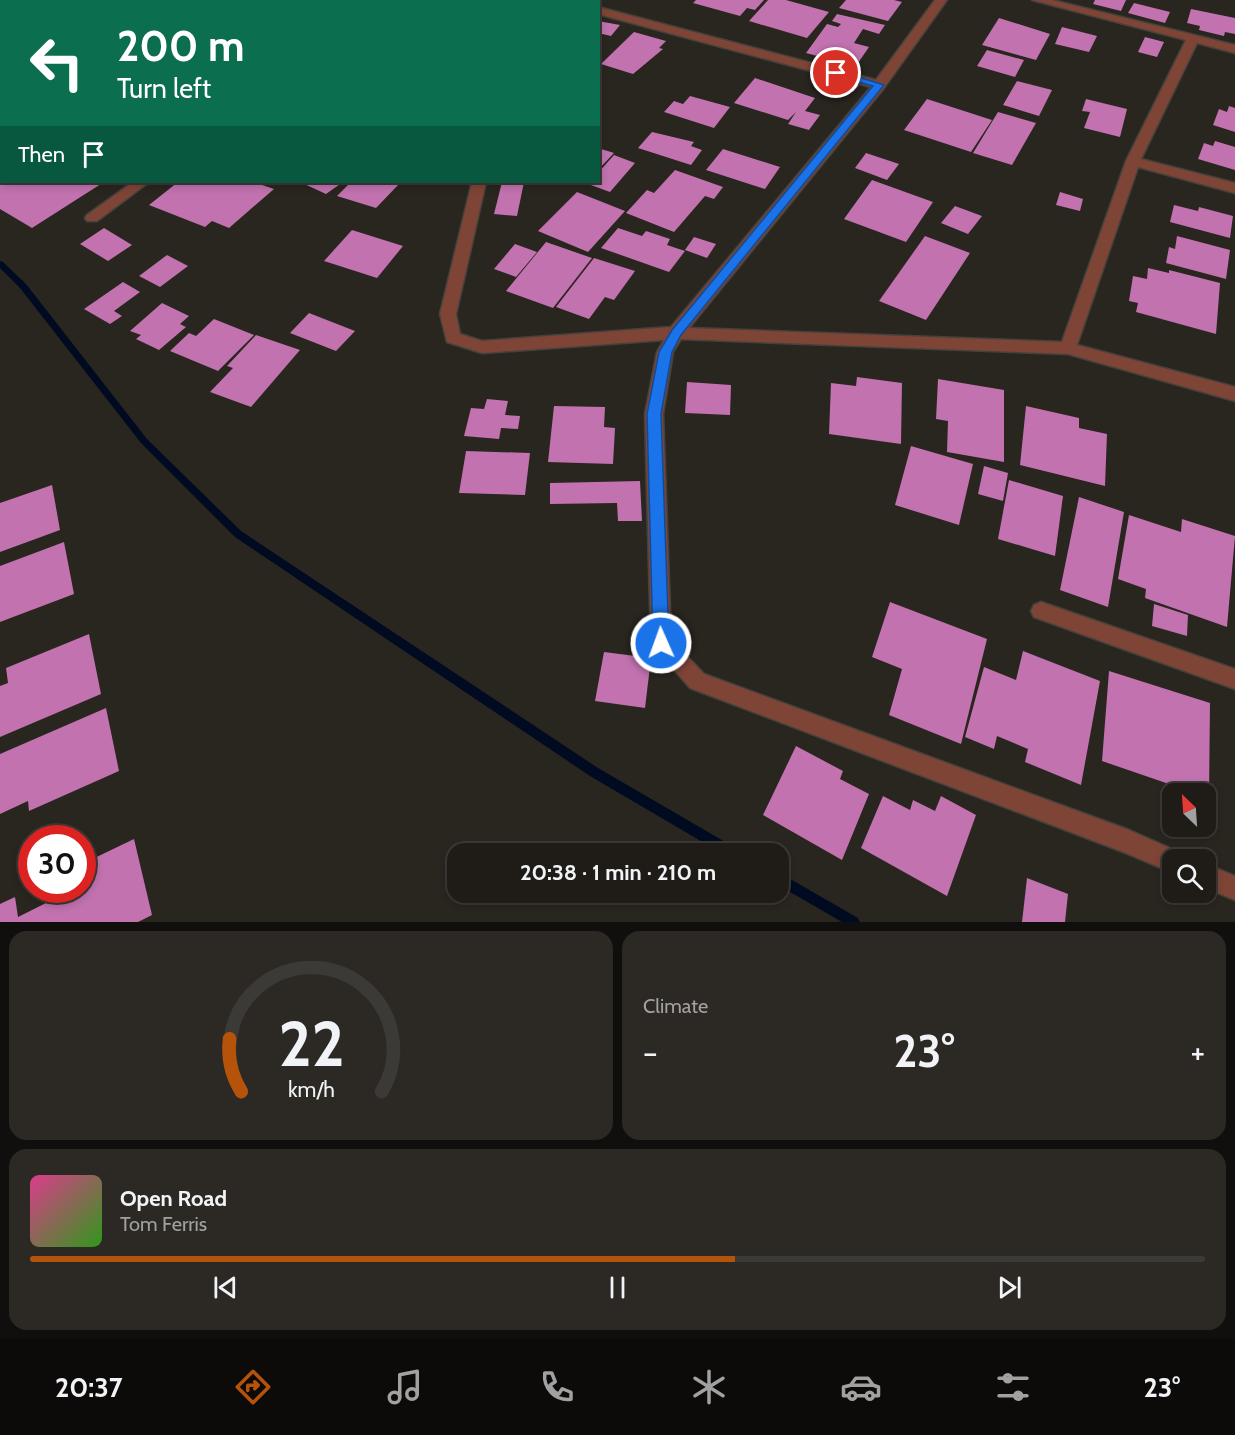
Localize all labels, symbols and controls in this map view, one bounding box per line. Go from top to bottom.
text: 200 m [117,20,244,72]
icon: left [18,24,96,102]
pin [810,47,861,98]
icon: arrive [819,56,852,89]
text: Turn left [117,72,211,105]
icon: arrive [77,138,110,171]
text: Then [18,141,65,168]
position arrow [629,611,693,675]
north arrow [1162,783,1216,837]
map controls [1162,783,1216,903]
speed limit sign: 30 [18,825,96,903]
button: search [1162,849,1216,903]
text: 20:38 · 1 min · 210 m [520,859,716,886]
text: Climate [643,994,708,1018]
text: 22 [278,1006,344,1082]
text: 23° [893,1024,955,1078]
text: − [643,1032,658,1072]
text: + [1190,1032,1205,1072]
text: km/h [288,1077,334,1103]
text: Open Road [120,1185,227,1212]
text: Tom Ferris [120,1212,207,1236]
icon: previous [209,1271,242,1304]
icon: pause [601,1271,634,1304]
icon: next [993,1271,1026,1304]
icon: directions [232,1366,274,1408]
icon: music [384,1366,426,1408]
icon: phone [536,1366,578,1408]
icon: climate [688,1366,730,1408]
icon: car [840,1366,882,1408]
icon: filters [992,1366,1034,1408]
text: 20:37 [55,1371,123,1404]
text: 23° [1143,1371,1180,1404]

